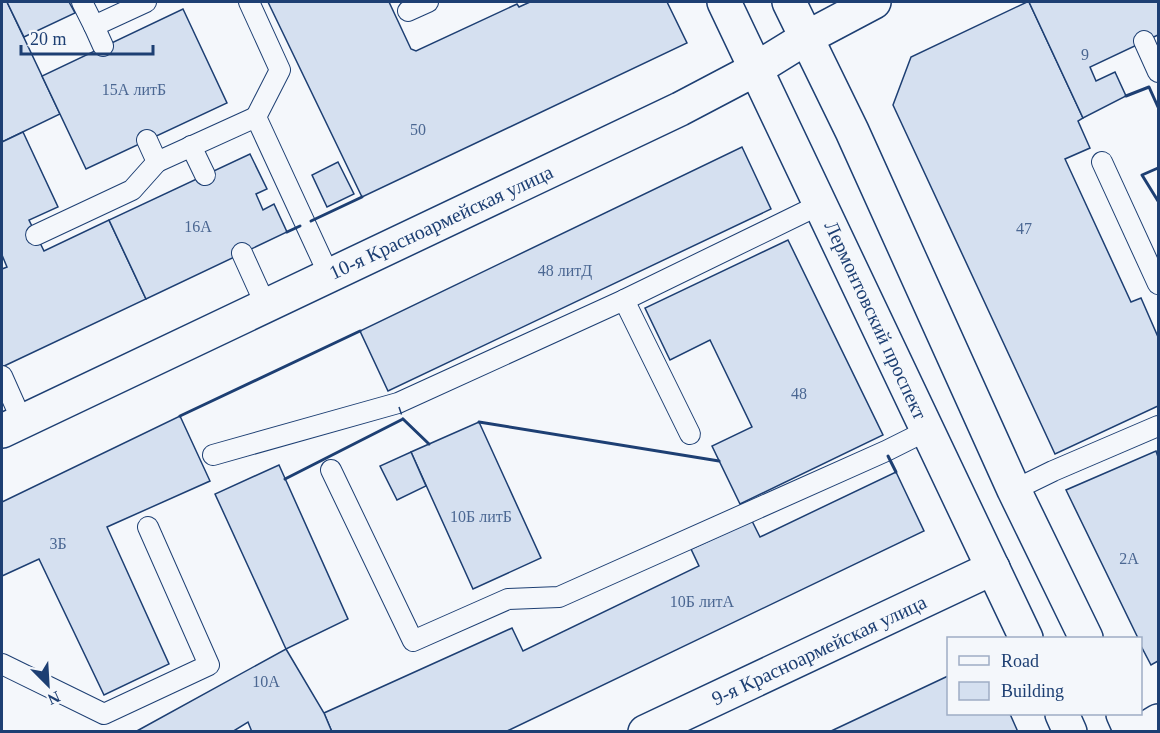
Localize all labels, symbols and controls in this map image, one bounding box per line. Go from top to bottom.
scale bar [21,18,153,56]
text: 20 m [30,29,67,49]
house number: 9 [1081,46,1089,63]
house number: 15А литБ [102,81,166,98]
house number: 50 [410,121,426,138]
street label: 10-я Красноармейская улица [326,160,557,284]
street label: Лермонтовский проспект [819,217,932,423]
house number: 16А [184,218,212,235]
house number: 47 [1016,220,1032,237]
house number: 48 литД [538,262,592,280]
house number: 48 [791,385,807,402]
house number: 10Б литБ [450,508,512,525]
house number: 3Б [49,535,67,552]
house number: 2А [1119,550,1139,567]
street label: 9-я Красноармейская улица [708,590,930,710]
house number: 10Б литА [670,593,735,610]
legend [947,637,1142,715]
text: Road [1001,651,1039,671]
north arrow [18,655,78,715]
house number: 10А [252,673,280,690]
text: Building [1001,681,1064,701]
text: N [45,688,63,709]

